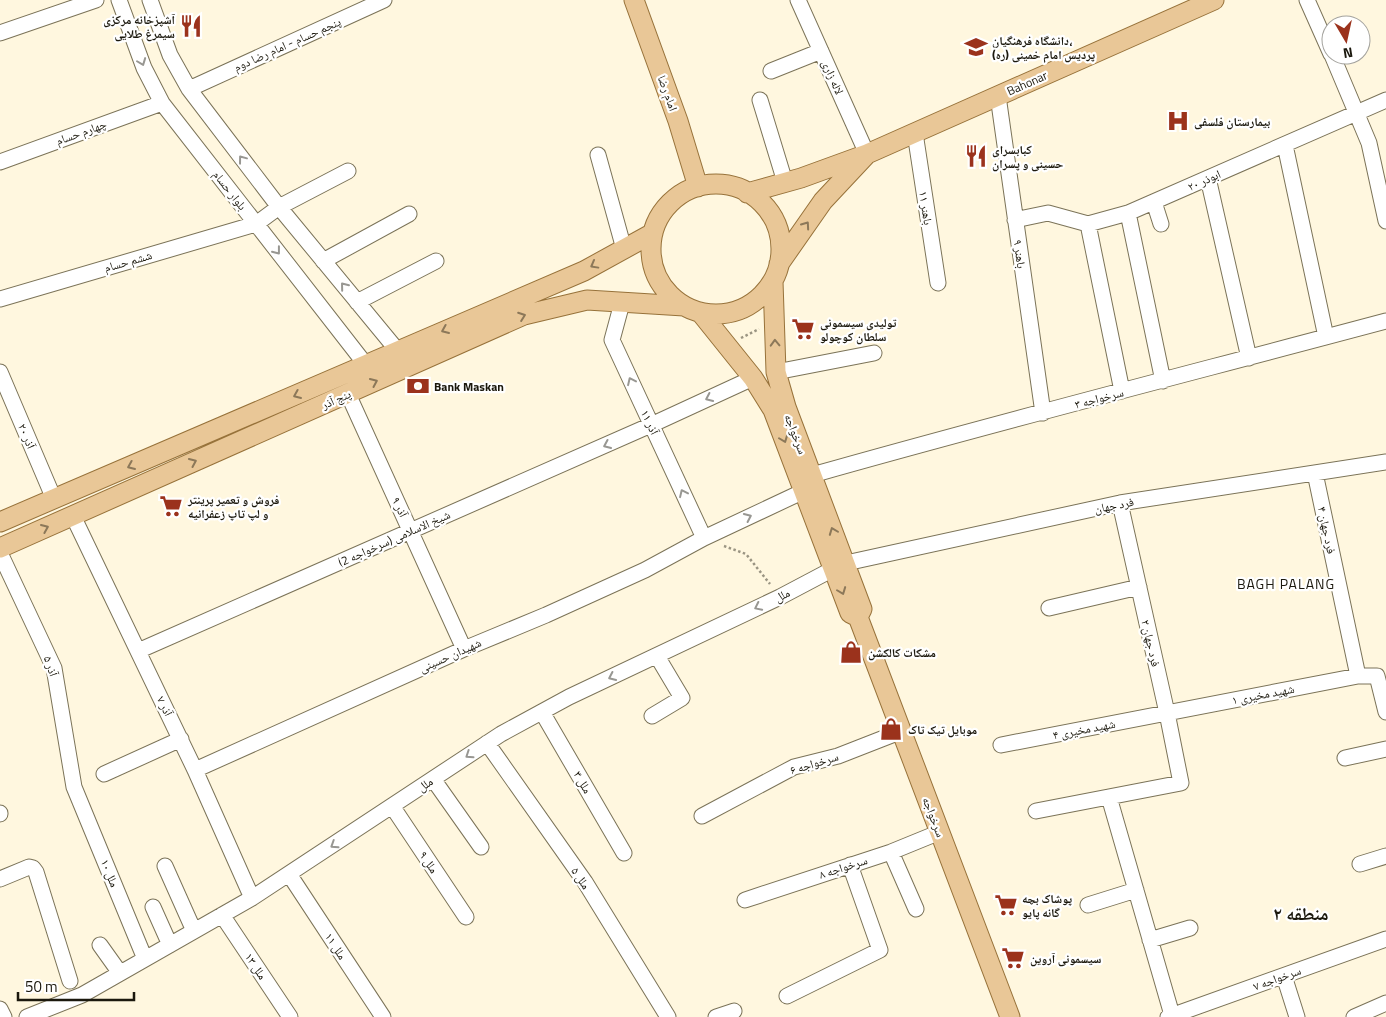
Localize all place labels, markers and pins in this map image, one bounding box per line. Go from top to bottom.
place label: آشپزخانه مرکزی سیمرغ طلایی [103,10,176,43]
restaurant icon: آشپزخانه مرکزی سیمرغ طلایی [178,13,204,39]
place label: دانشگاه فرهنگیان، پردیس امام خمینی (ره) [992,31,1095,64]
school or university icon: دانشگاه فرهنگیان، پردیس امام خمینی (ره) [963,34,989,60]
hospital icon: بیمارستان فلسفی [1165,108,1191,134]
place label: بیمارستان فلسفی [1194,112,1270,131]
place label: کبابسرای حسینی و پسران [992,140,1064,173]
restaurant icon: کبابسرای حسینی و پسران [963,143,989,169]
place label: تولیدی سیسمونی سلطان کوچولو [820,313,897,346]
supermarket icon: تولیدی سیسمونی سلطان کوچولو [790,316,816,342]
bank icon: Bank Maskan [405,373,431,399]
place label: Bank Maskan [434,377,504,396]
place label: فروش و تعمیر پرینتر و لپ تاپ زعفرانیه [187,490,280,523]
supermarket icon: فروش و تعمیر پرینتر و لپ تاپ زعفرانیه [158,493,184,519]
shop icon: مشکات کالکشن [838,639,864,665]
place label: مشکات کالکشن [868,643,936,662]
shop icon: موبایل تیک تاک [878,716,904,742]
place label: موبایل تیک تاک [908,720,978,739]
place label: پوشاک بچه گانه پایو [1022,889,1072,922]
supermarket icon: پوشاک بچه گانه پایو [993,892,1019,918]
supermarket icon: سیسمونی آروین [1000,945,1026,971]
place label: سیسمونی آروین [1030,949,1101,968]

